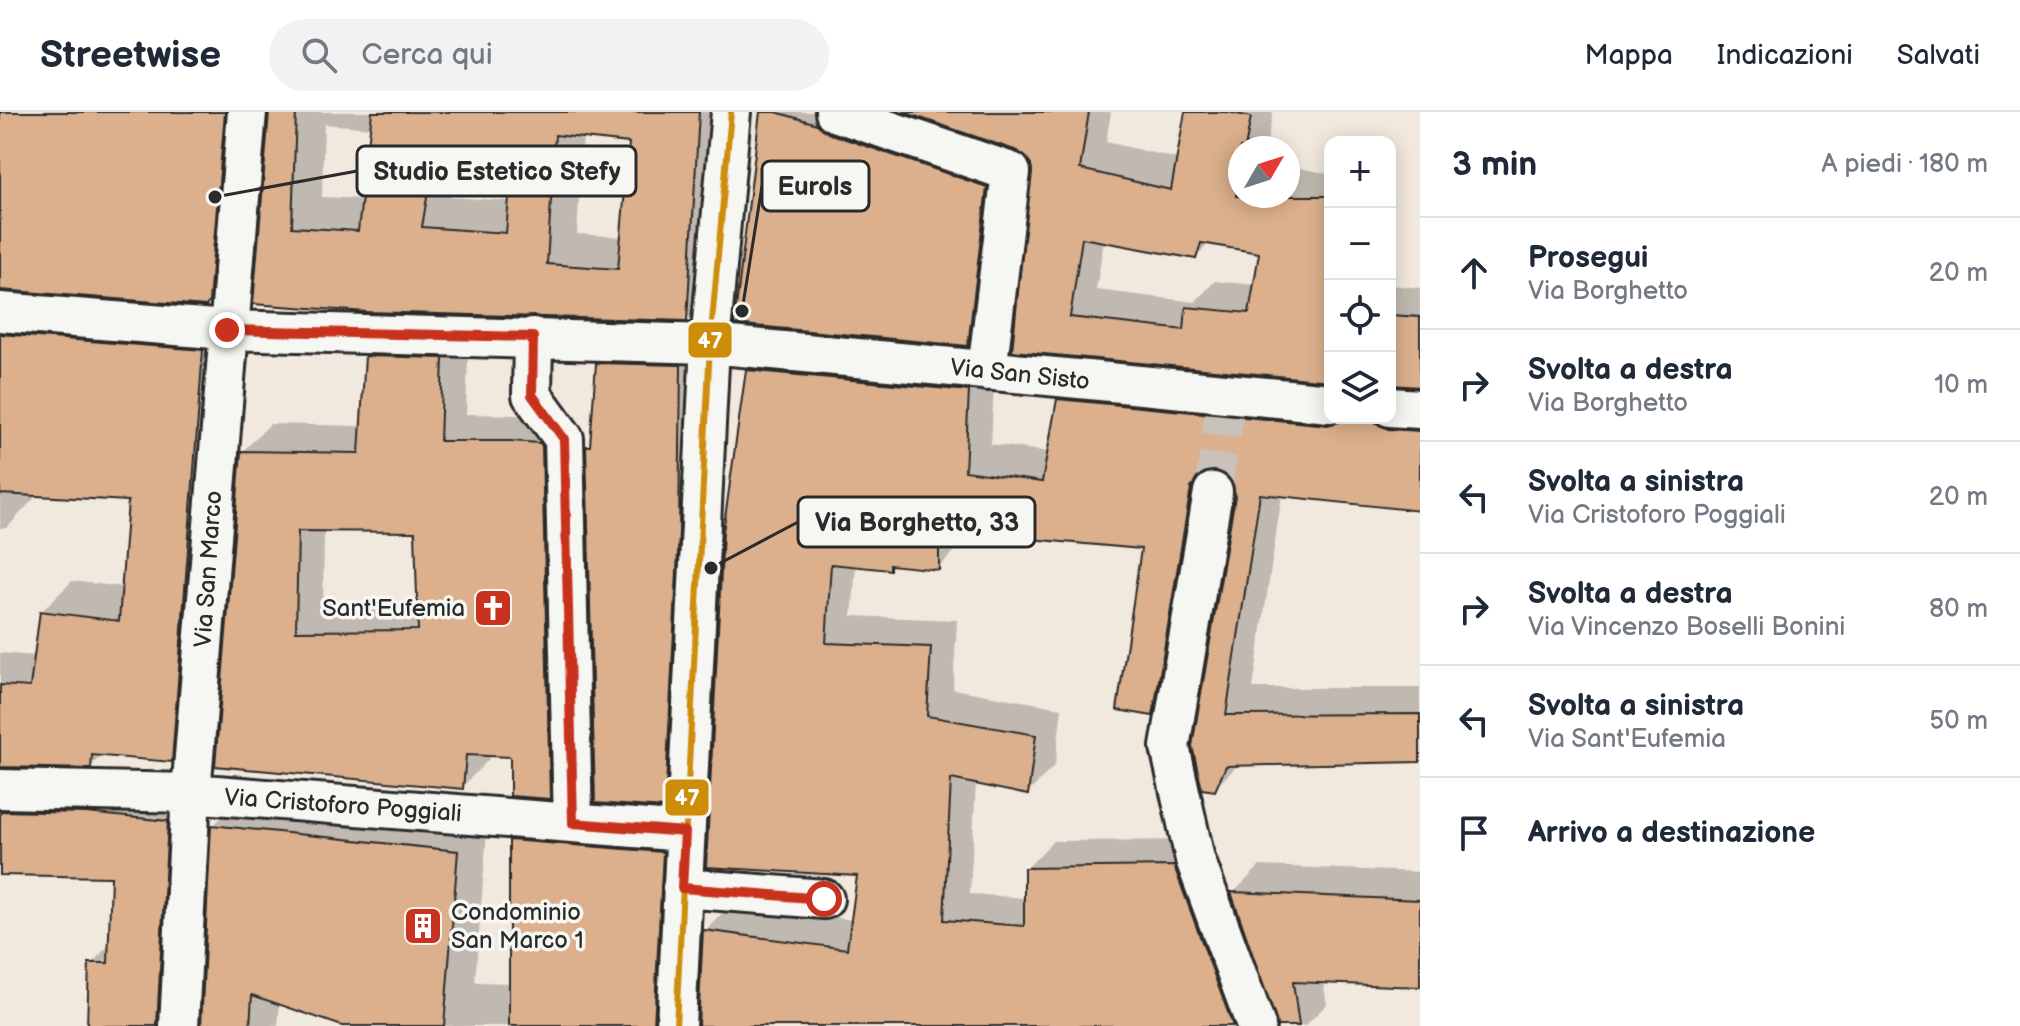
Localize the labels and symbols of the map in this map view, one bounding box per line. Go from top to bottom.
north arrow [1228,136,1300,208]
callout: Studio Estetico Stefy [357,146,636,196]
text: Studio Estetico Stefy [373,157,621,188]
callout: Eurols [762,161,869,211]
text: Eurols [778,172,853,203]
route end [209,312,245,348]
line badge: 47 [687,321,733,359]
text: 47 [697,328,723,355]
street label: Via San Sisto [949,353,1091,396]
street label: Via San Marco [189,490,228,648]
callout: Via Borghetto, 33 [798,497,1035,547]
text: Via Borghetto, 33 [815,508,1019,539]
church icon: Sant'Eufemia [472,587,514,629]
place label: Sant'Eufemia [322,594,465,623]
line badge: 47 [664,778,710,817]
street label: Via Cristoforo Poggiali [223,783,463,828]
text: 47 [674,785,700,812]
route start [806,881,842,917]
place label: Condominio San Marco 1 [451,898,584,955]
building icon: Condominio San Marco 1 [402,905,444,947]

